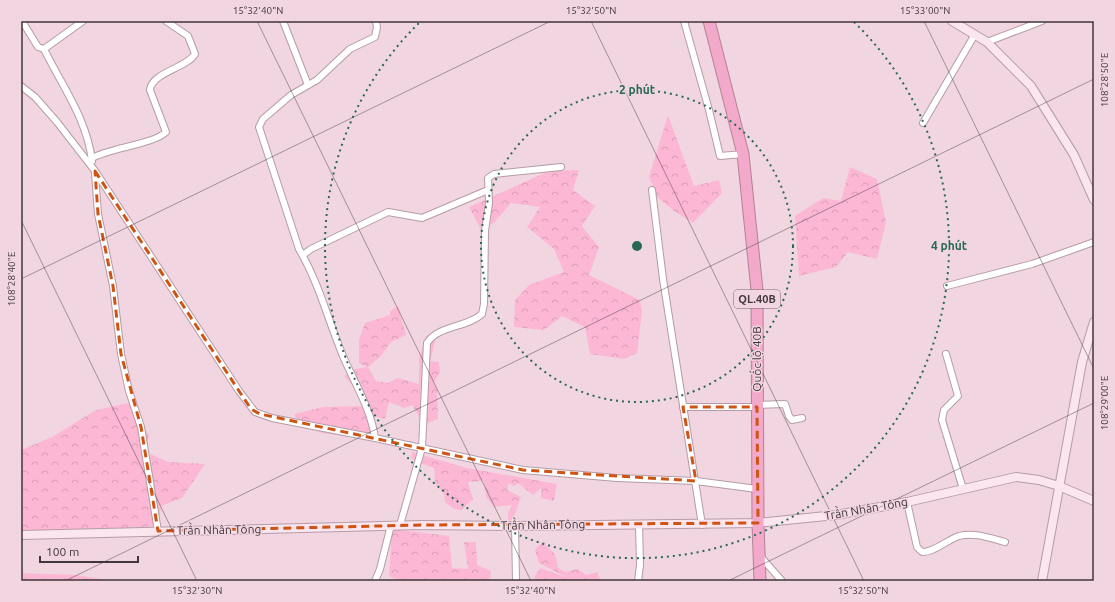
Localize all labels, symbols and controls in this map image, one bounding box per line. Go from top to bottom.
text: 15°32'40"N [233,5,283,16]
text: 15°32'50"N [566,5,616,16]
text: 15°33'00"N [900,5,950,16]
text: 108°28'50"E [1099,52,1110,107]
text: 2 phút [619,83,655,96]
centre of rings [630,239,644,253]
text: 4 phút [931,239,967,252]
text: 108°28'40"E [6,251,17,306]
road number: QL.40B [734,290,780,308]
street label: Quốc lộ 40B [749,326,764,392]
text: 108°29'00"E [1099,375,1110,430]
street label: Trần Nhân Tông [823,494,909,522]
street label: Trần Nhân Tông [501,516,585,532]
street label: Trần Nhân Tông [177,521,261,537]
scale bar [40,538,138,564]
text: 100 m [46,545,79,558]
text: 15°32'30"N [172,585,222,596]
text: 15°32'40"N [505,585,555,596]
text: 15°32'50"N [838,585,888,596]

